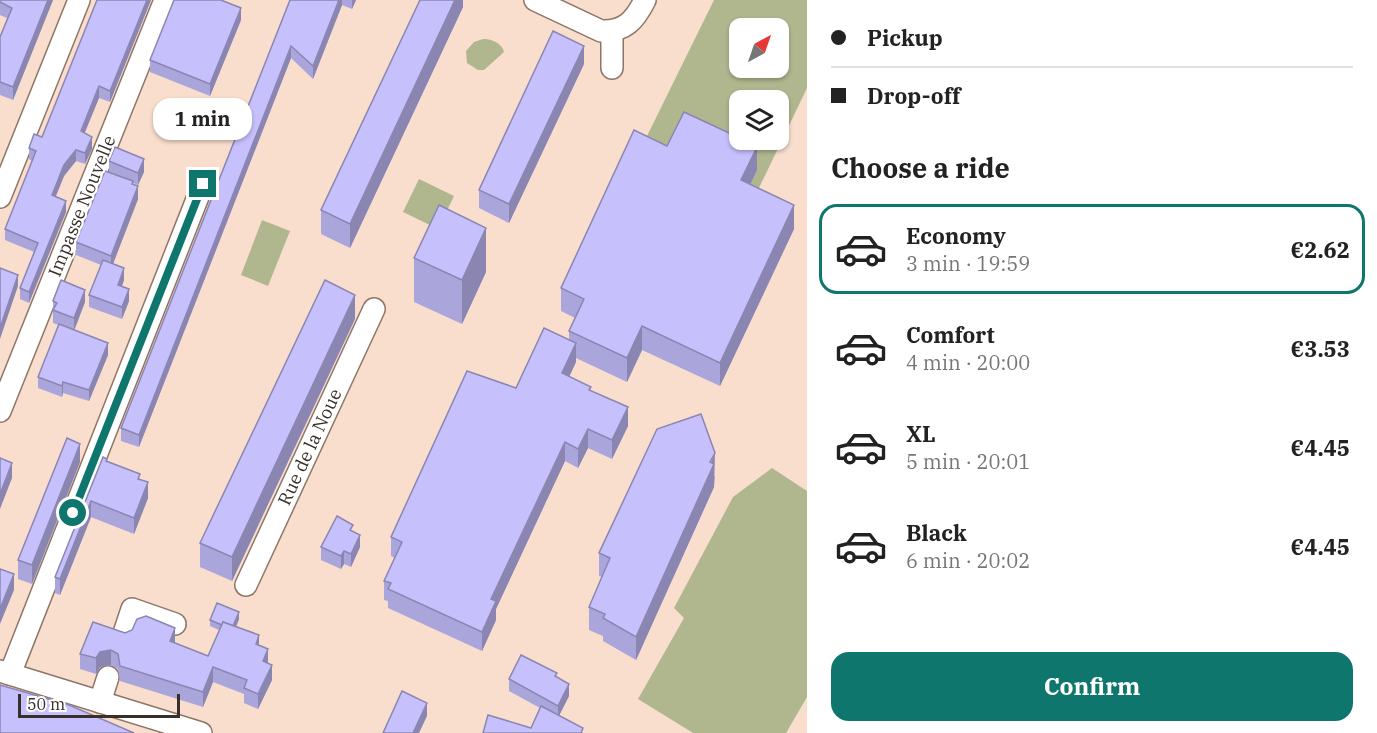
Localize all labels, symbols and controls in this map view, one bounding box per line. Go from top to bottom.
north arrow [729,18,789,78]
map controls [729,18,789,150]
text: Pickup [867,23,943,52]
text: Drop-off [867,81,961,110]
button: layers [729,90,789,150]
callout: 1 min [154,97,252,139]
text: 1 min [175,105,231,132]
street label: Impasse Nouvelle [43,132,120,280]
text: Choose a ride [831,150,1010,185]
route end [189,170,216,197]
text: Economy [906,221,1006,250]
icon: car [834,222,888,276]
text: €2.62 [1291,235,1350,264]
text: 3 min · 19:59 [906,250,1030,277]
text: Comfort [906,320,995,349]
icon: car [834,321,888,375]
text: €3.53 [1291,334,1350,363]
text: 4 min · 20:00 [906,349,1030,376]
street label: Rue de la Noue [272,385,347,509]
text: XL [906,419,936,448]
icon: car [834,420,888,474]
text: €4.45 [1291,433,1350,462]
text: 5 min · 20:01 [906,448,1030,475]
route start [59,499,86,526]
text: Black [906,518,967,547]
icon: car [834,519,888,573]
text: €4.45 [1291,532,1350,561]
text: 6 min · 20:02 [906,547,1030,574]
button: Confirm [831,652,1353,721]
scale bar [18,691,180,718]
text: 50 m [27,694,65,714]

